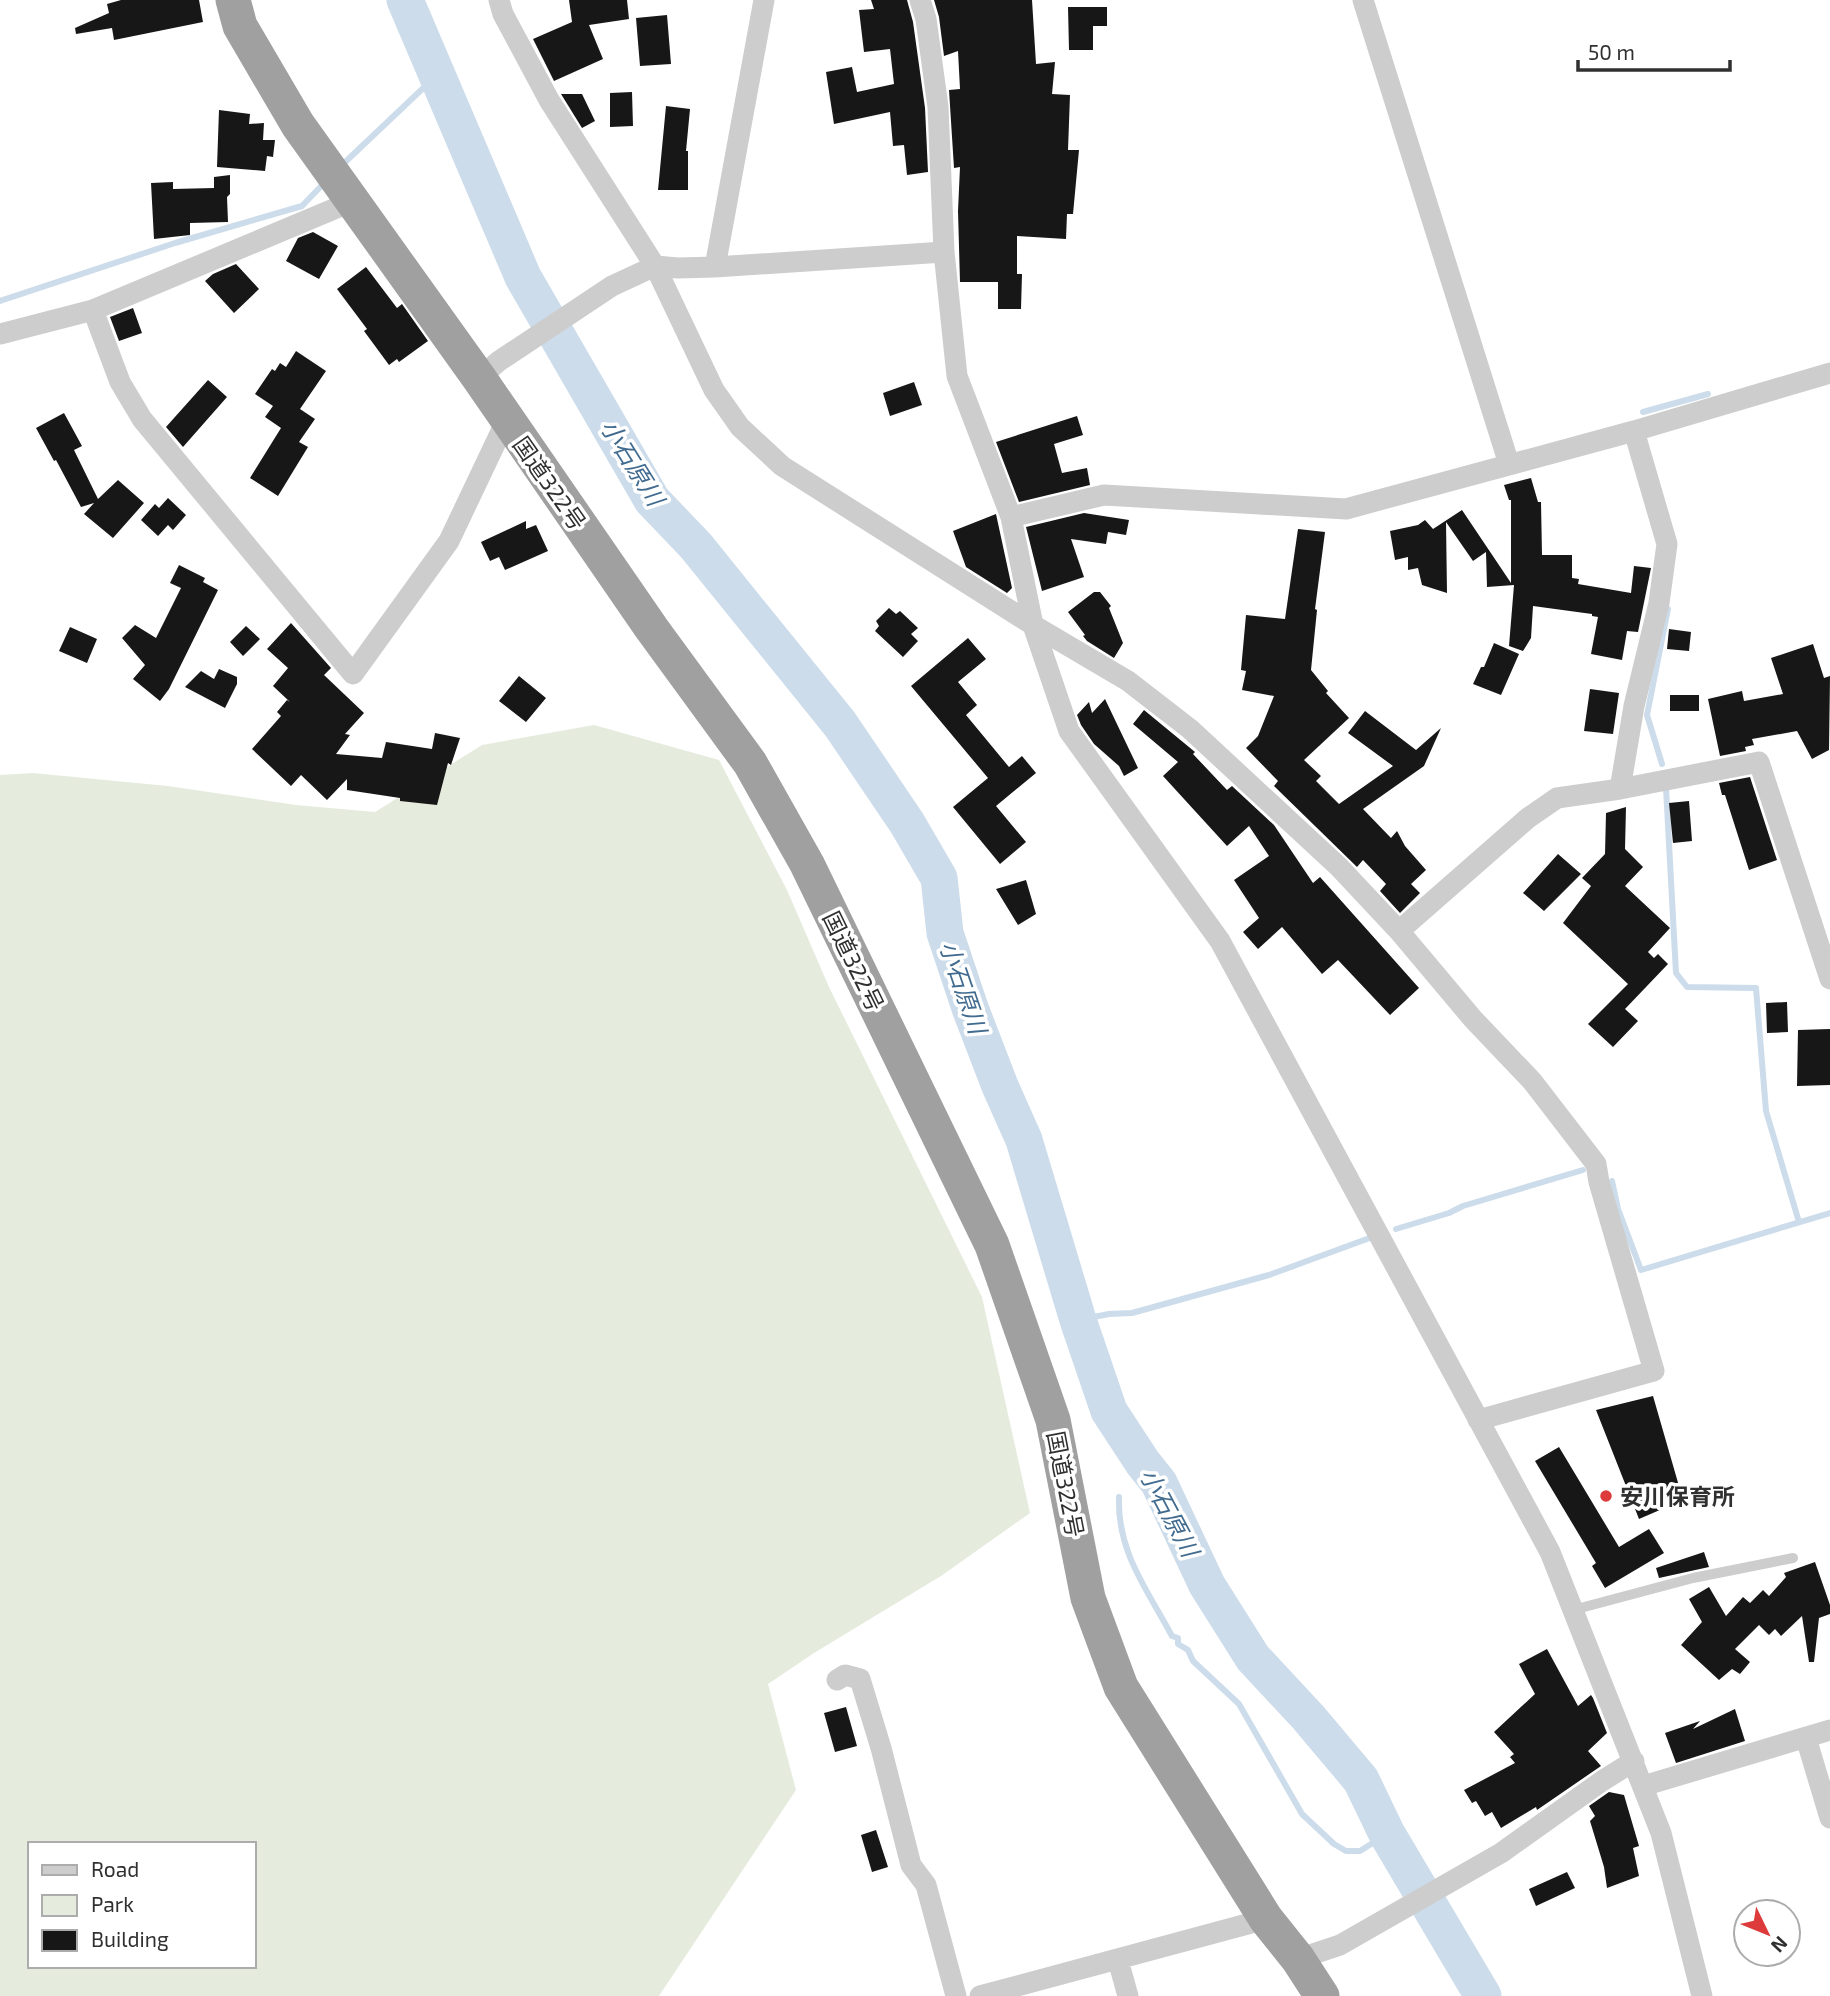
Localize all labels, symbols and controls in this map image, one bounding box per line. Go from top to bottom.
scale bar [1578,28,1730,72]
text: 50 m [1588,39,1635,64]
water label: 小石原川 [595,414,672,513]
street label: 国道322号 [508,431,592,535]
street label: 国道322号 [818,906,890,1016]
water label: 小石原川 [935,937,994,1040]
street label: 国道322号 [1042,1428,1090,1540]
water label: 小石原川 [1135,1463,1207,1564]
place label: 安川保育所 [1620,1482,1735,1510]
marker: 安川保育所 [1598,1488,1614,1504]
legend [28,1842,256,1968]
text: Road [91,1856,139,1881]
text: Park [91,1891,134,1916]
north arrow [1732,1898,1802,1968]
text: Building [91,1926,169,1951]
text: N [1767,1932,1793,1958]

